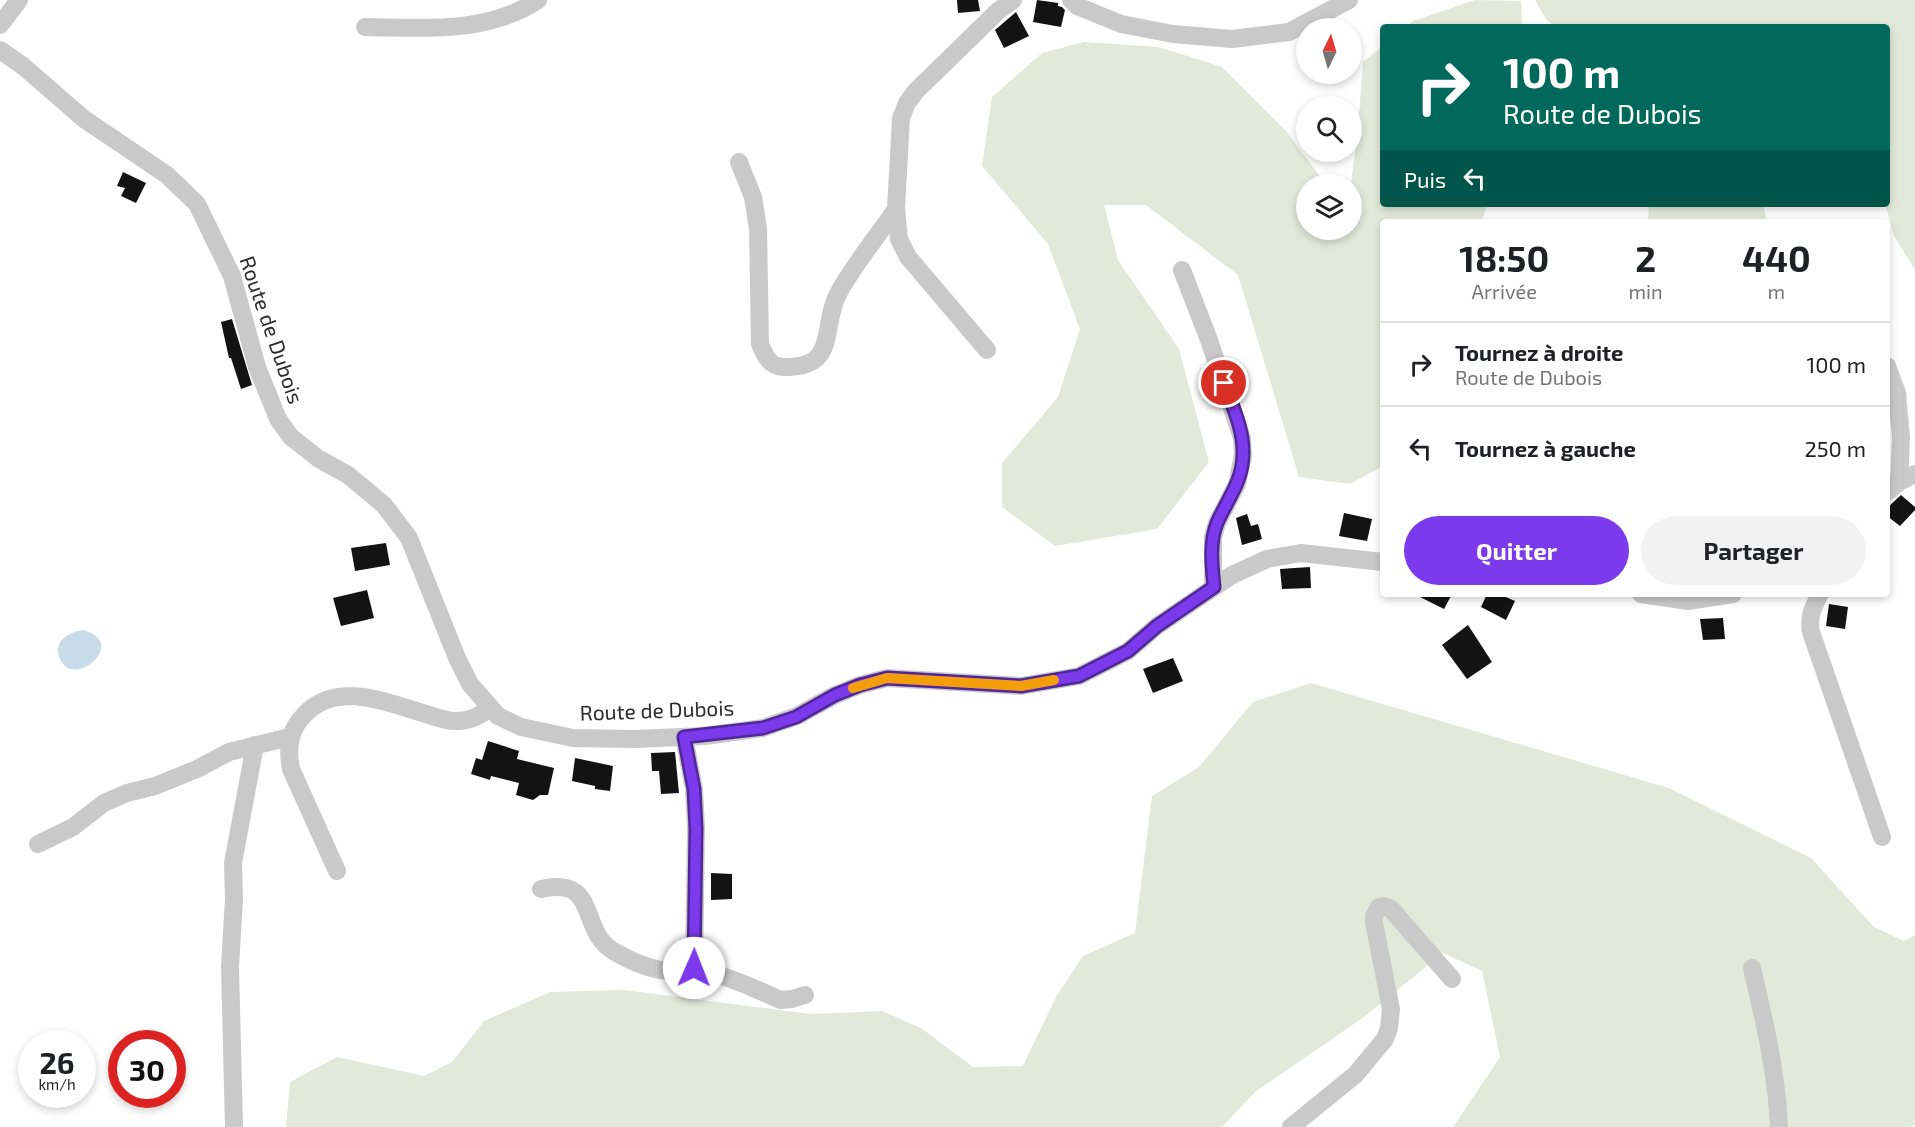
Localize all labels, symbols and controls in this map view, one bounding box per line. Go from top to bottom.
north arrow [1296,18,1362,84]
map controls [1296,18,1362,240]
text: 100 m [1503,46,1620,96]
icon: right [1404,48,1482,126]
button: search [1296,96,1362,162]
text: Route de Dubois [1503,97,1702,129]
icon: left [1458,162,1491,195]
text: Puis [1404,166,1446,192]
button: layers [1296,174,1362,240]
text: 18:50 [1459,236,1549,279]
text: 2 [1635,236,1656,279]
text: 440 [1742,236,1811,279]
street label: Route de Dubois [235,252,309,407]
text: Arrivée [1472,279,1537,303]
text: min [1629,279,1663,303]
text: m [1768,279,1785,303]
text: Tournez à droite [1455,339,1624,365]
icon: right [1404,348,1437,381]
text: 100 m [1807,351,1866,377]
pin [1198,357,1249,408]
text: Route de Dubois [1455,365,1602,389]
icon: arrive [1207,366,1240,399]
icon: left [1404,432,1437,465]
text: Tournez à gauche [1455,435,1636,461]
text: 250 m [1804,435,1866,461]
button: Quitter [1404,516,1629,585]
button: Partager [1641,516,1866,585]
street label: Route de Dubois [579,694,735,725]
position arrow [662,936,726,1000]
speed limit sign: 30 [108,1030,186,1108]
text: 26 [39,1044,75,1080]
text: km/h [38,1075,76,1093]

